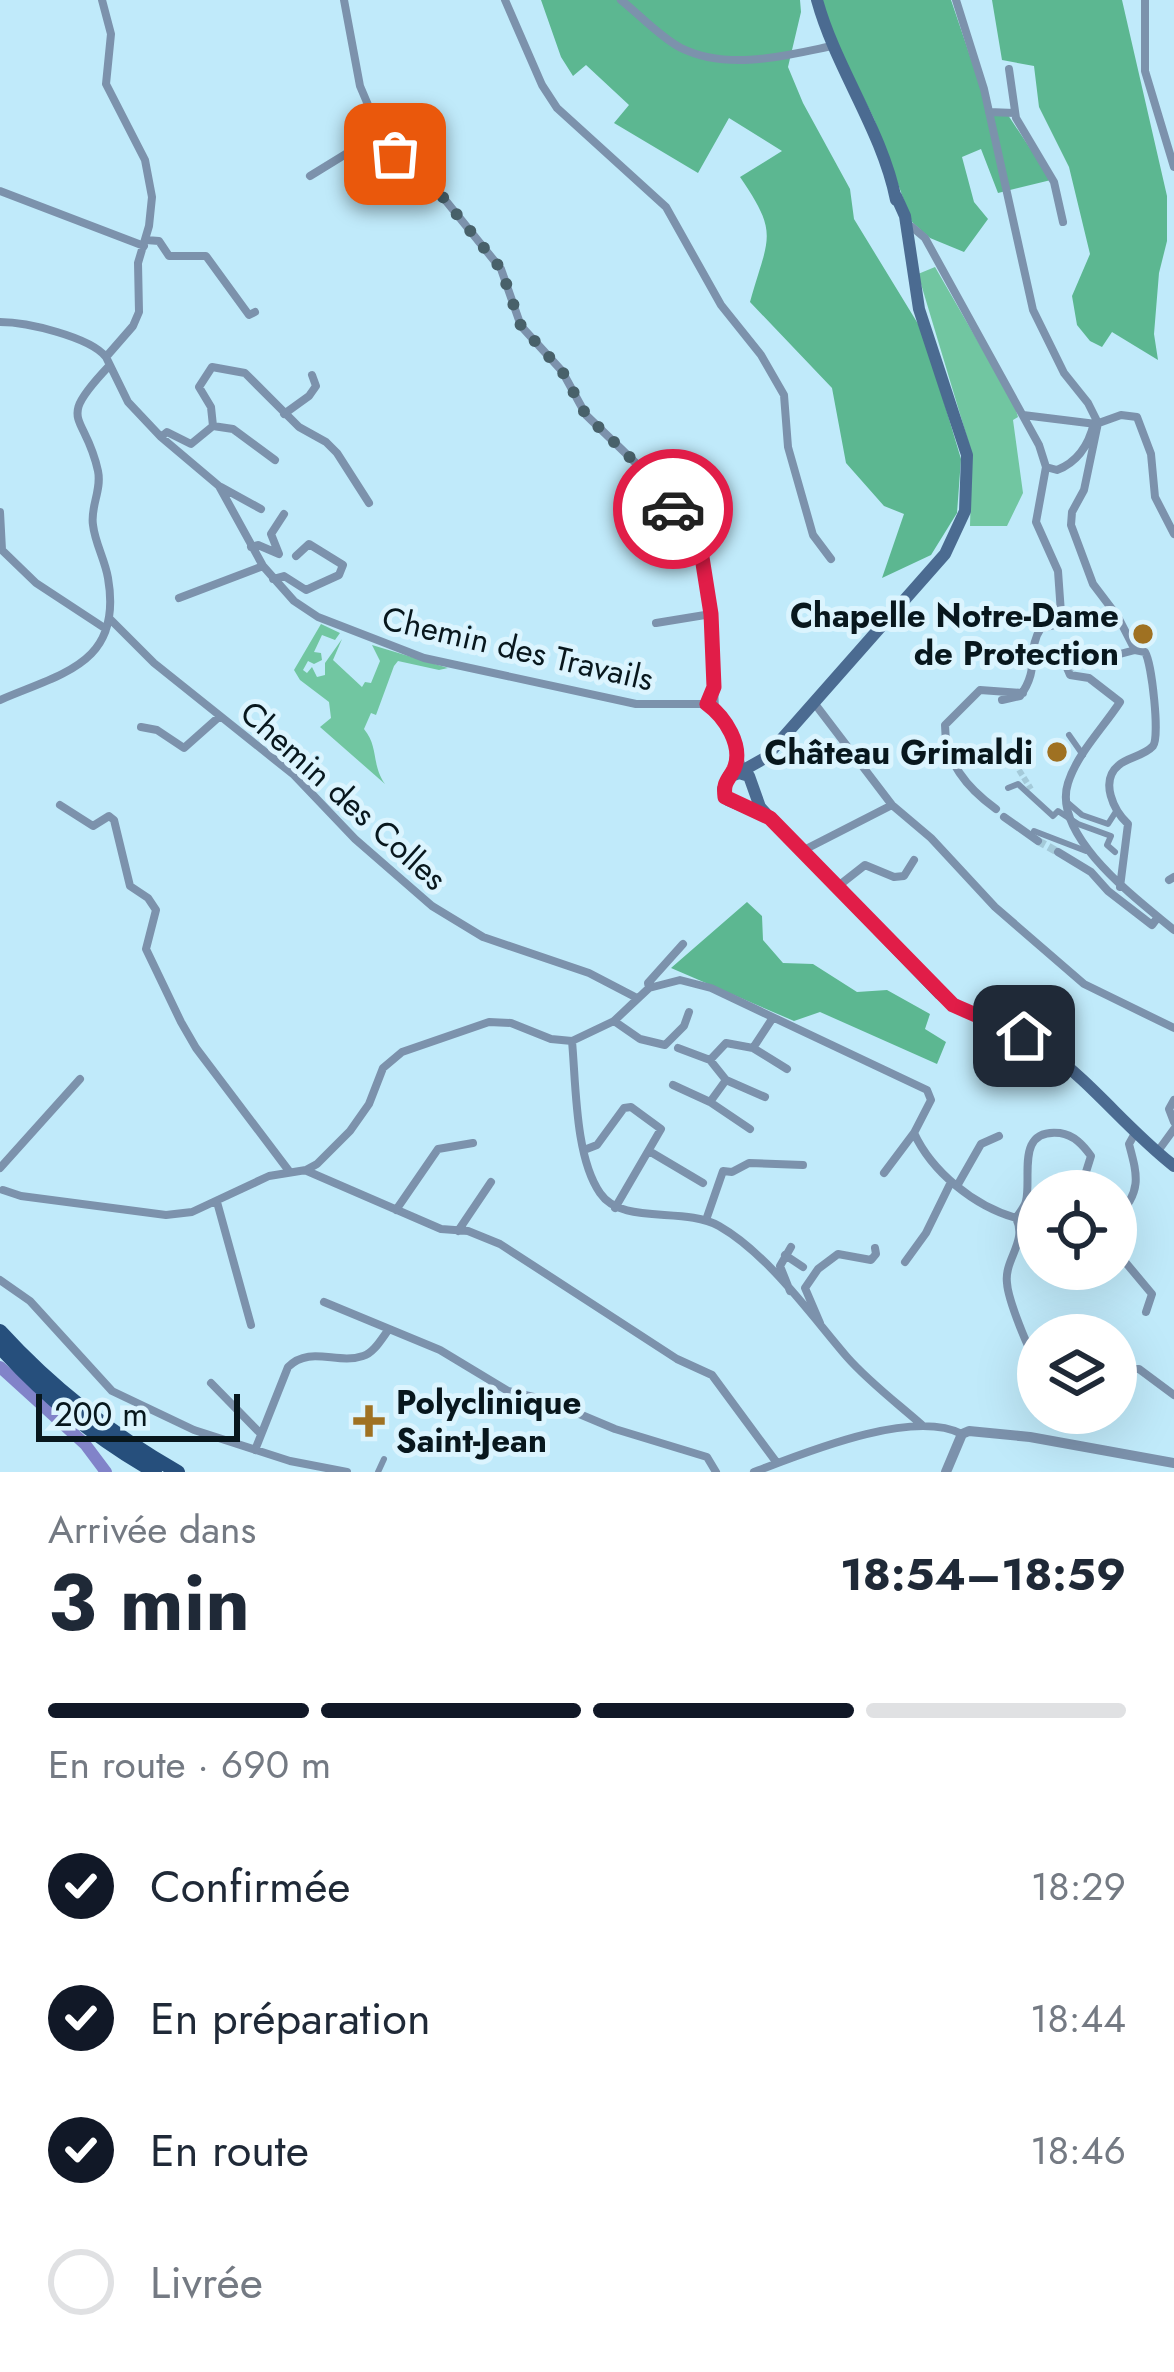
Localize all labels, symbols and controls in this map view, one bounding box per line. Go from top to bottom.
pin [344,103,446,205]
icon: bag [362,121,428,187]
courier [613,449,733,569]
icon: car [640,476,706,542]
place label: Chapelle Notre-Dame de Protection [790,592,1119,677]
street label: Chemin des Travails [378,594,658,703]
marker: Chapelle Notre-Dame de Protection [1130,621,1156,647]
street label: Chemin des Colles [230,690,457,901]
place label: Château Grimaldi [764,729,1033,776]
marker: Château Grimaldi [1044,739,1070,765]
pin [973,985,1075,1087]
icon: home [991,1003,1057,1069]
map controls [1017,1170,1137,1434]
button: locate [1017,1170,1137,1290]
button: layers [1017,1314,1137,1434]
place label: Polyclinique Saint-Jean [396,1379,581,1464]
scale bar [36,1388,240,1441]
text: 200 m [54,1391,148,1438]
marker: Polyclinique Saint-Jean [353,1405,385,1437]
text: Arrivée dans [48,1501,256,1558]
text: 18:54–18:59 [840,1542,1126,1607]
text: 3 min [48,1547,250,1659]
text: En route · 690 m [48,1736,331,1793]
icon: check [48,1853,114,1919]
text: Confirmée [150,1854,350,1919]
text: 18:29 [1031,1858,1126,1915]
icon: check [48,1985,114,2051]
text: En préparation [150,1986,431,2051]
text: 18:44 [1030,1990,1126,2047]
icon: check [48,2117,114,2183]
text: En route [150,2118,309,2183]
text: 18:46 [1030,2122,1126,2179]
text: Livrée [150,2250,263,2315]

